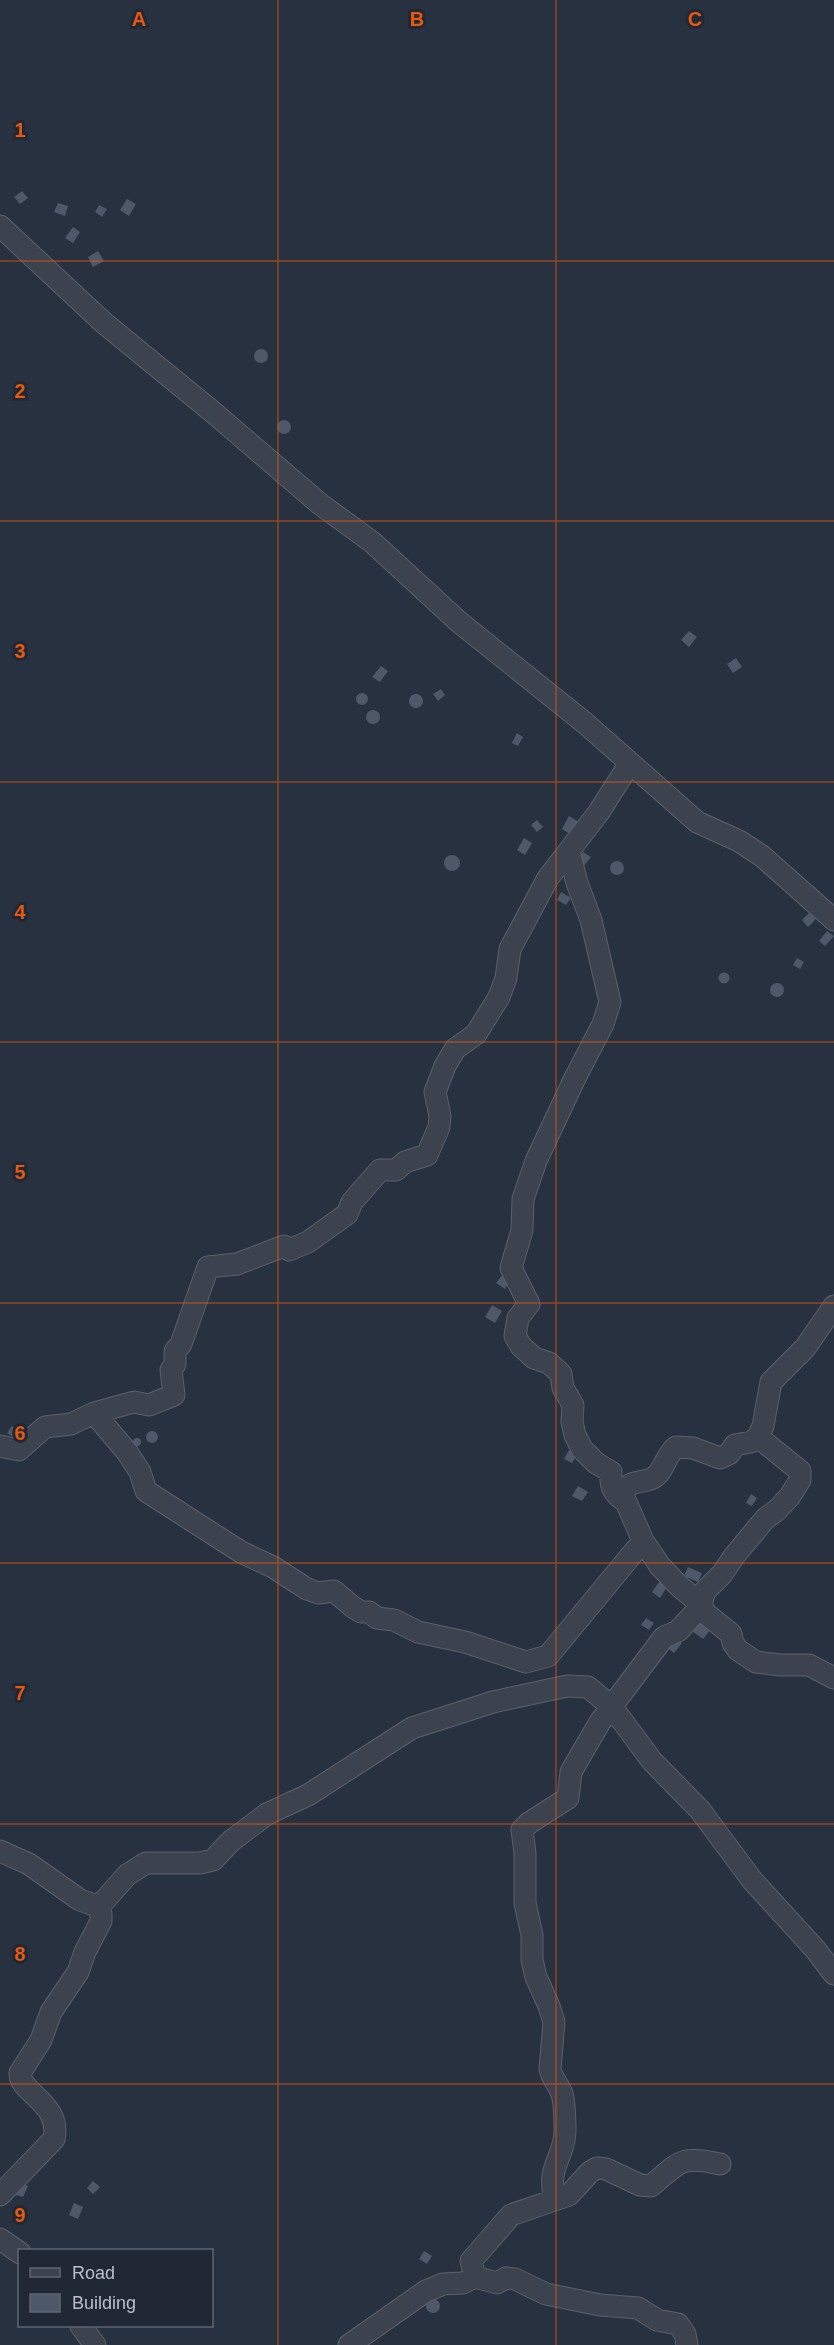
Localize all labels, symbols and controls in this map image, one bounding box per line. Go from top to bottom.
text: A [132,8,146,30]
text: B [410,8,424,30]
text: C [688,8,702,30]
text: 1 [14,119,26,141]
text: 2 [14,380,26,402]
text: 3 [14,640,26,662]
text: 4 [14,901,26,923]
text: 5 [14,1161,26,1183]
text: 6 [14,1422,26,1444]
text: 7 [14,1682,26,1704]
text: 8 [14,1943,26,1965]
text: 9 [14,2204,26,2226]
legend [18,2249,213,2327]
text: Road [72,2263,115,2283]
text: Building [72,2293,136,2313]

